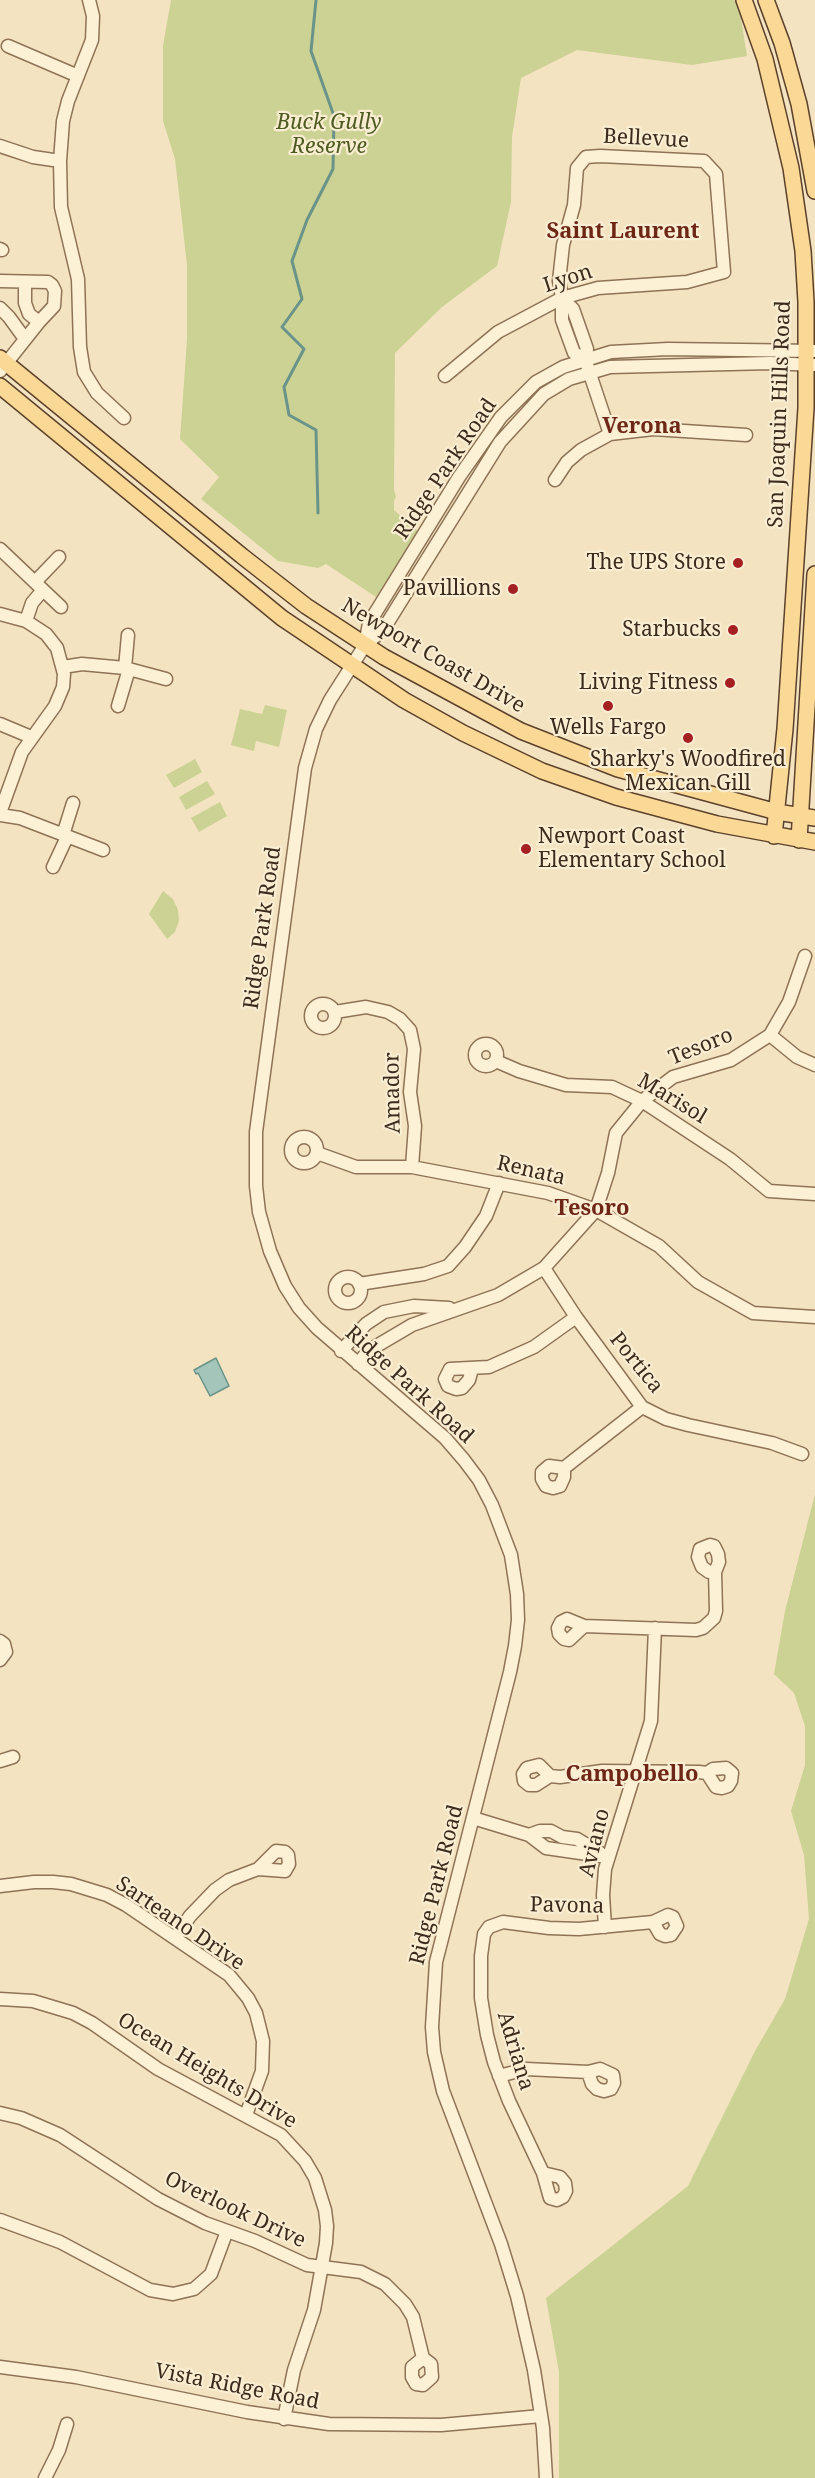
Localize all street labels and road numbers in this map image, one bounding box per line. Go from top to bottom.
street label: Bellevue [602,124,690,154]
street label: Lyon [540,259,596,299]
street label: San Joaquin Hills Road [763,300,797,528]
street label: Ridge Park Road [390,394,502,544]
street label: Newport Coast Drive [337,593,529,719]
street label: Ridge Park Road [239,845,287,1011]
street label: Tesoro [665,1023,737,1071]
street label: Amador [380,1052,406,1134]
street label: Marisol [633,1069,711,1129]
street label: Renata [494,1151,568,1191]
street label: Ridge Park Road [340,1321,478,1449]
street label: Portica [604,1327,668,1399]
street label: Ridge Park Road [405,1802,469,1968]
street label: Aviano [574,1806,616,1880]
street label: Sarteano Drive [111,1872,249,1976]
street label: Pavona [530,1893,604,1919]
street label: Ocean Heights Drive [113,2007,301,2135]
street label: Adriana [491,2009,539,2093]
street label: Overlook Drive [161,2166,309,2254]
street label: Vista Ridge Road [153,2359,321,2415]

